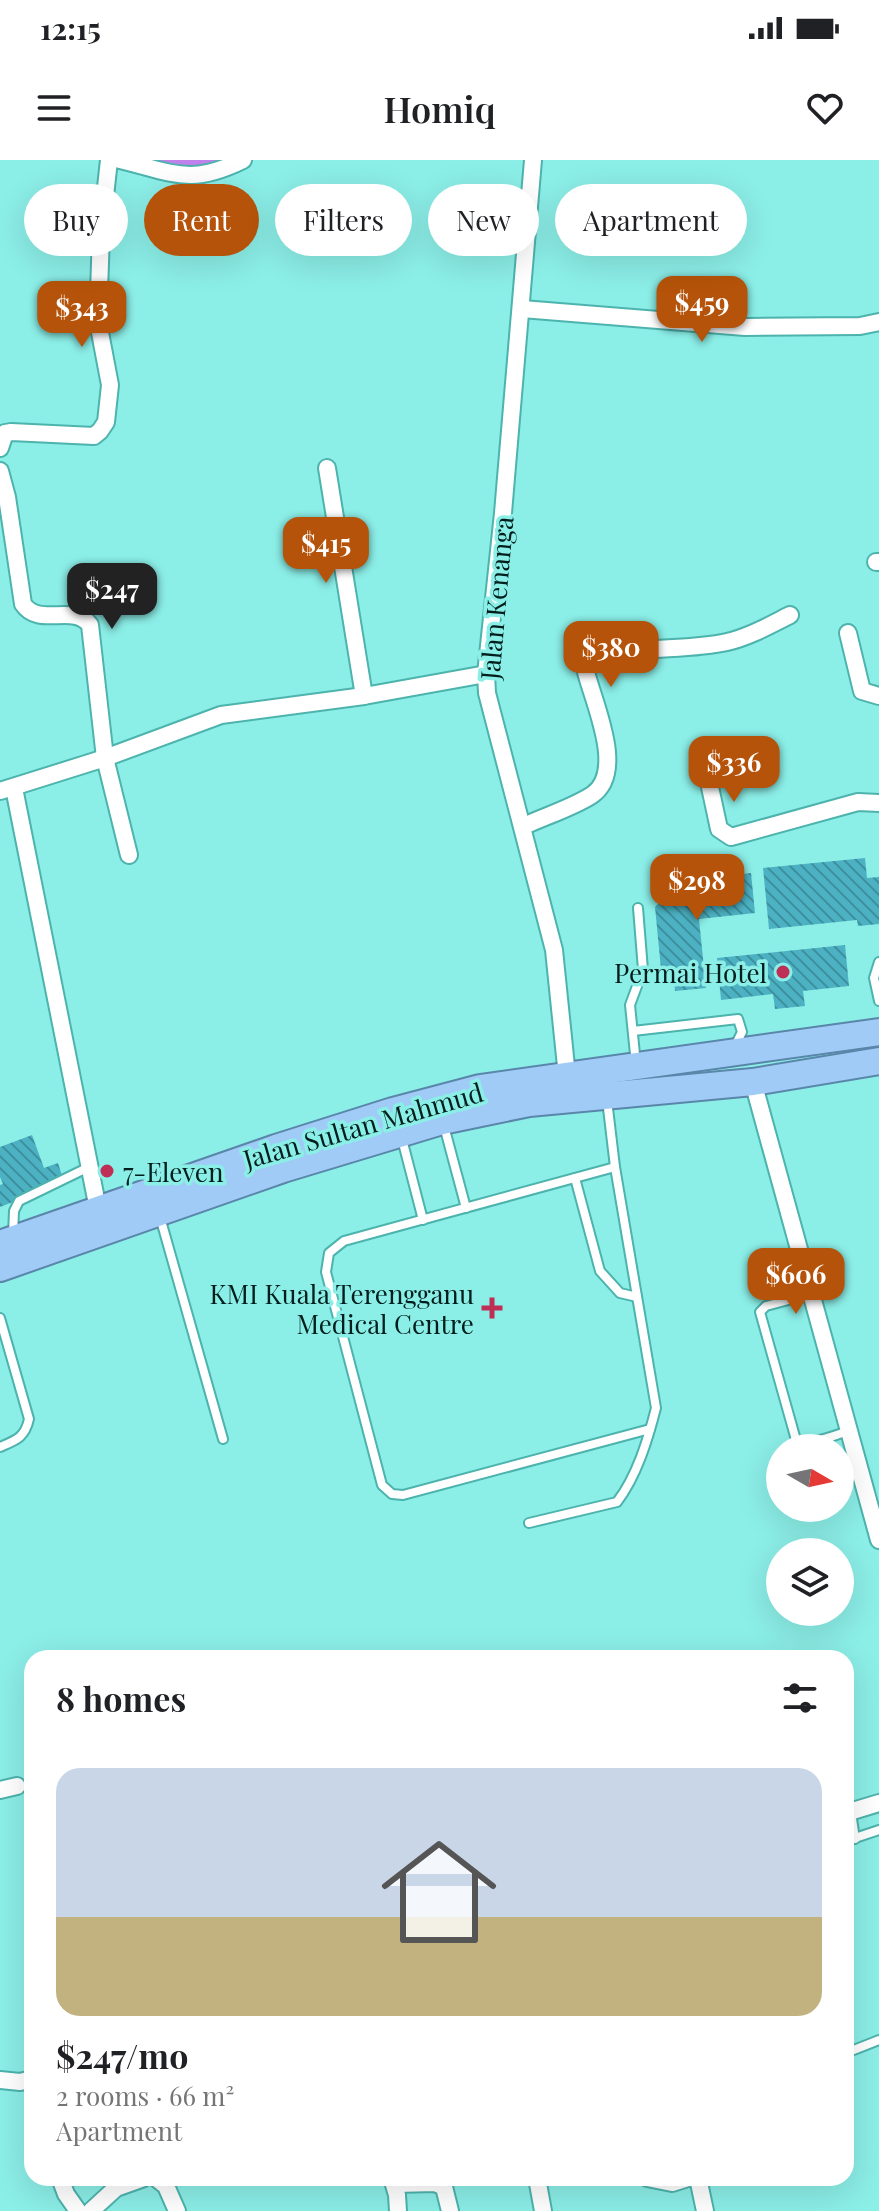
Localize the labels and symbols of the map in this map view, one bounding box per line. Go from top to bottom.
pin: $459 [655,276,749,344]
pin: $343 [35,281,129,349]
street label: Jalan Kenanga [471,515,521,682]
pin: $415 [279,517,373,585]
pin: $247 [65,563,159,631]
pin: $380 [564,621,658,689]
pin: $336 [687,736,781,804]
pin: $298 [650,854,744,922]
place label: Permai Hotel [614,955,767,990]
marker: Permai Hotel [774,963,792,981]
street label: Jalan Sultan Mahmud [238,1074,487,1176]
place label: 7-Eleven [123,1154,224,1189]
marker: 7-Eleven [98,1162,116,1180]
pin: $606 [749,1248,843,1316]
place label: KMI Kuala Terengganu Medical Centre [210,1276,474,1341]
marker: KMI Kuala Terengganu Medical Centre [481,1297,503,1319]
north arrow [766,1434,854,1522]

